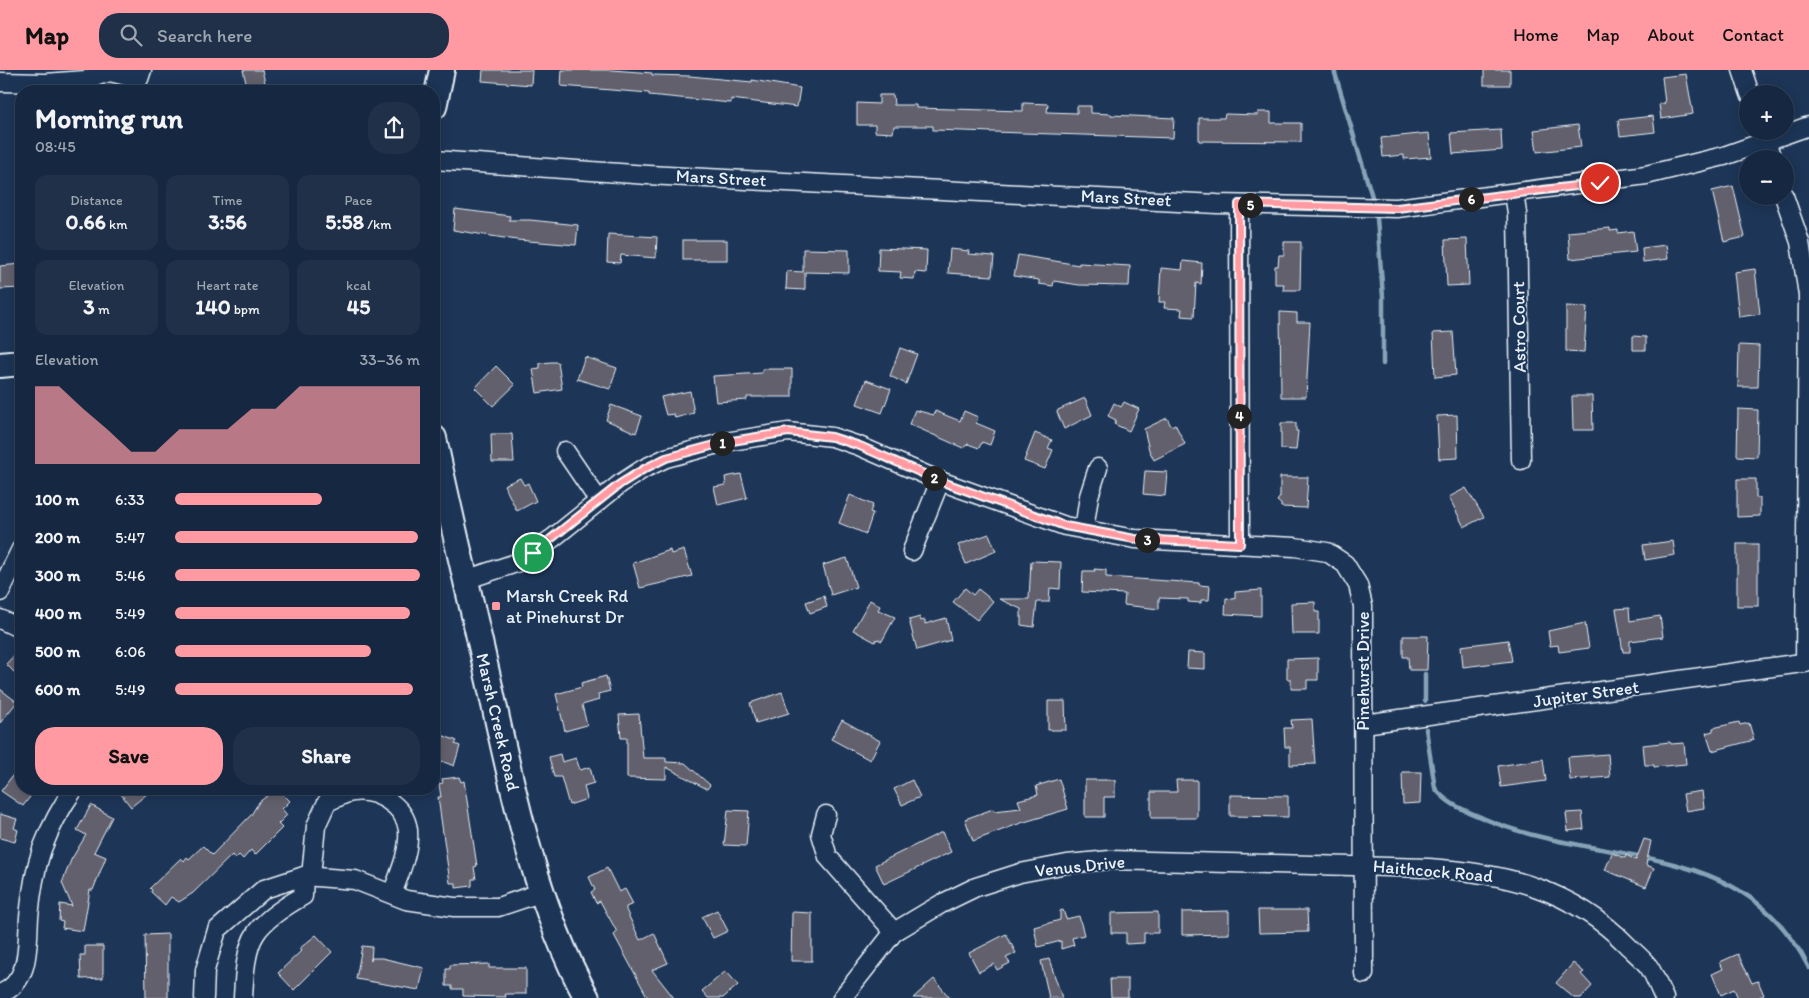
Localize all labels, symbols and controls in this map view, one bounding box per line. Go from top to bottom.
search box [99,13,449,58]
text: Map [25,21,69,50]
icon: search [117,21,145,49]
text: Search here [157,24,252,47]
text: Home [1513,24,1559,46]
text: Map [1587,24,1620,46]
text: About [1648,24,1694,46]
text: Contact [1722,24,1784,46]
map controls [1739,85,1794,205]
button: + [1739,85,1794,140]
text: Morning run [35,101,183,135]
button: share [368,102,420,154]
text: 08:45 [35,137,76,156]
button: − [1739,150,1794,205]
pin [1579,162,1621,204]
street label: Mars Street [675,165,767,191]
icon: check [1586,169,1614,197]
street label: Mars Street [1080,185,1172,211]
pin: 6 [1458,186,1484,212]
text: 6 [1468,191,1475,208]
text: Distance [70,192,123,209]
text: Time [213,192,242,209]
text: Pace [344,192,373,209]
pin: 5 [1238,192,1262,218]
text: 5 [1247,197,1254,214]
text: 0.66 [66,209,106,234]
text: 3:56 [208,209,247,234]
text: 5:58 [325,209,364,234]
text: km [106,216,128,233]
text: /km [364,216,392,233]
text: Elevation [69,277,124,294]
text: Heart rate [197,277,258,294]
text: kcal [346,277,371,294]
street label: Astro Court [1507,281,1531,373]
text: 3 [83,294,95,319]
text: 140 [195,294,231,319]
text: 45 [347,294,370,319]
text: m [95,301,110,318]
text: bpm [231,301,260,318]
text: Elevation [35,350,99,369]
text: 33–36 m [359,350,420,369]
pin: 4 [1226,404,1252,428]
text: 4 [1235,408,1244,425]
pin: 1 [710,430,734,456]
text: 1 [719,435,726,452]
pin: 2 [922,466,946,490]
text: 2 [931,470,938,487]
text: 100 m [35,490,79,509]
text: 6:33 [115,490,145,509]
text: 200 m [35,528,80,547]
text: 5:47 [115,528,145,547]
pin: 3 [1134,528,1160,552]
pin [512,532,554,574]
text: 3 [1144,532,1151,549]
icon: arrive [519,539,547,567]
text: 300 m [35,566,81,585]
text: 5:46 [115,566,145,585]
place label: Marsh Creek Rd at Pinehurst Dr [506,585,628,628]
marker: Marsh Creek Rd at Pinehurst Dr [490,600,502,612]
text: 400 m [35,604,81,623]
text: 5:49 [115,604,145,623]
street label: Pinehurst Drive [1352,611,1374,731]
text: 500 m [35,642,80,661]
text: 6:06 [115,642,146,661]
street label: Marsh Creek Road [471,651,525,793]
street label: Jupiter Street [1532,676,1641,712]
text: 600 m [35,680,80,699]
text: 5:49 [115,680,145,699]
button: Save [35,727,223,785]
button: Share [233,727,420,785]
street label: Venus Drive [1034,850,1126,882]
street label: Haithcock Road [1372,855,1494,887]

